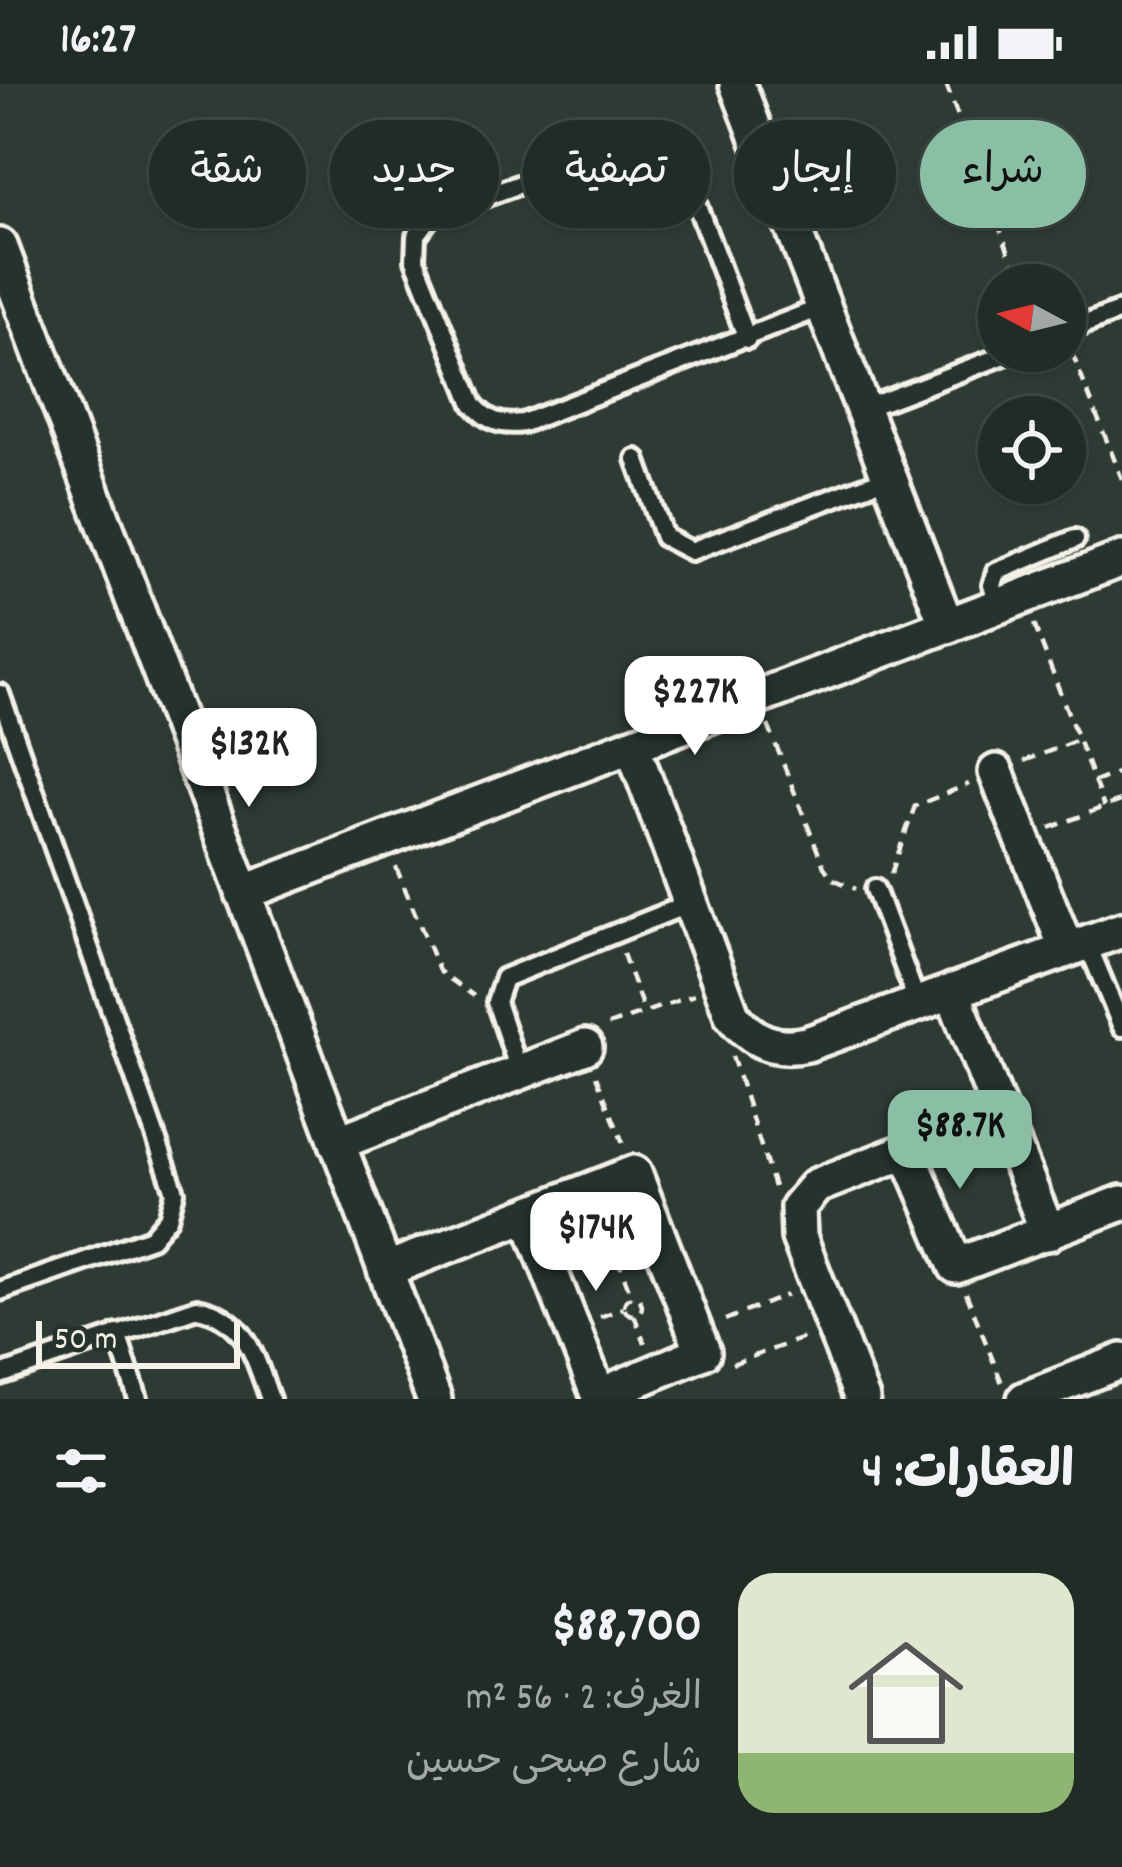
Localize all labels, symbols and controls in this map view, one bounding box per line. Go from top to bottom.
text: 16:27 [60,10,136,74]
chip: شقة [149,120,306,228]
chip: جديد [330,120,499,228]
chip: تصفية [523,120,710,228]
chip: إيجار [734,120,896,228]
chip: شراء [920,120,1086,228]
north arrow [978,264,1086,372]
map controls [978,264,1086,504]
button: locate [978,396,1086,504]
pin: $227K [611,656,779,758]
text: $227K [652,667,738,722]
pin: $132K [165,708,333,810]
text: $132K [209,719,289,774]
pin: $88.7K [862,1090,1058,1192]
text: $88.7K [915,1101,1005,1156]
pin: $174K [512,1192,680,1294]
text: $174K [557,1203,635,1258]
scale bar [36,1315,240,1368]
text: 50 m [54,1318,118,1365]
icon: filters [48,1438,114,1504]
text: العقارات: 4 [862,1439,1074,1511]
text: $88,700 [550,1593,702,1665]
icon: home [834,1621,978,1765]
text: الغرف: 2 · 56 m² [466,1673,702,1728]
text: شارع صبحى حسين [406,1737,702,1792]

